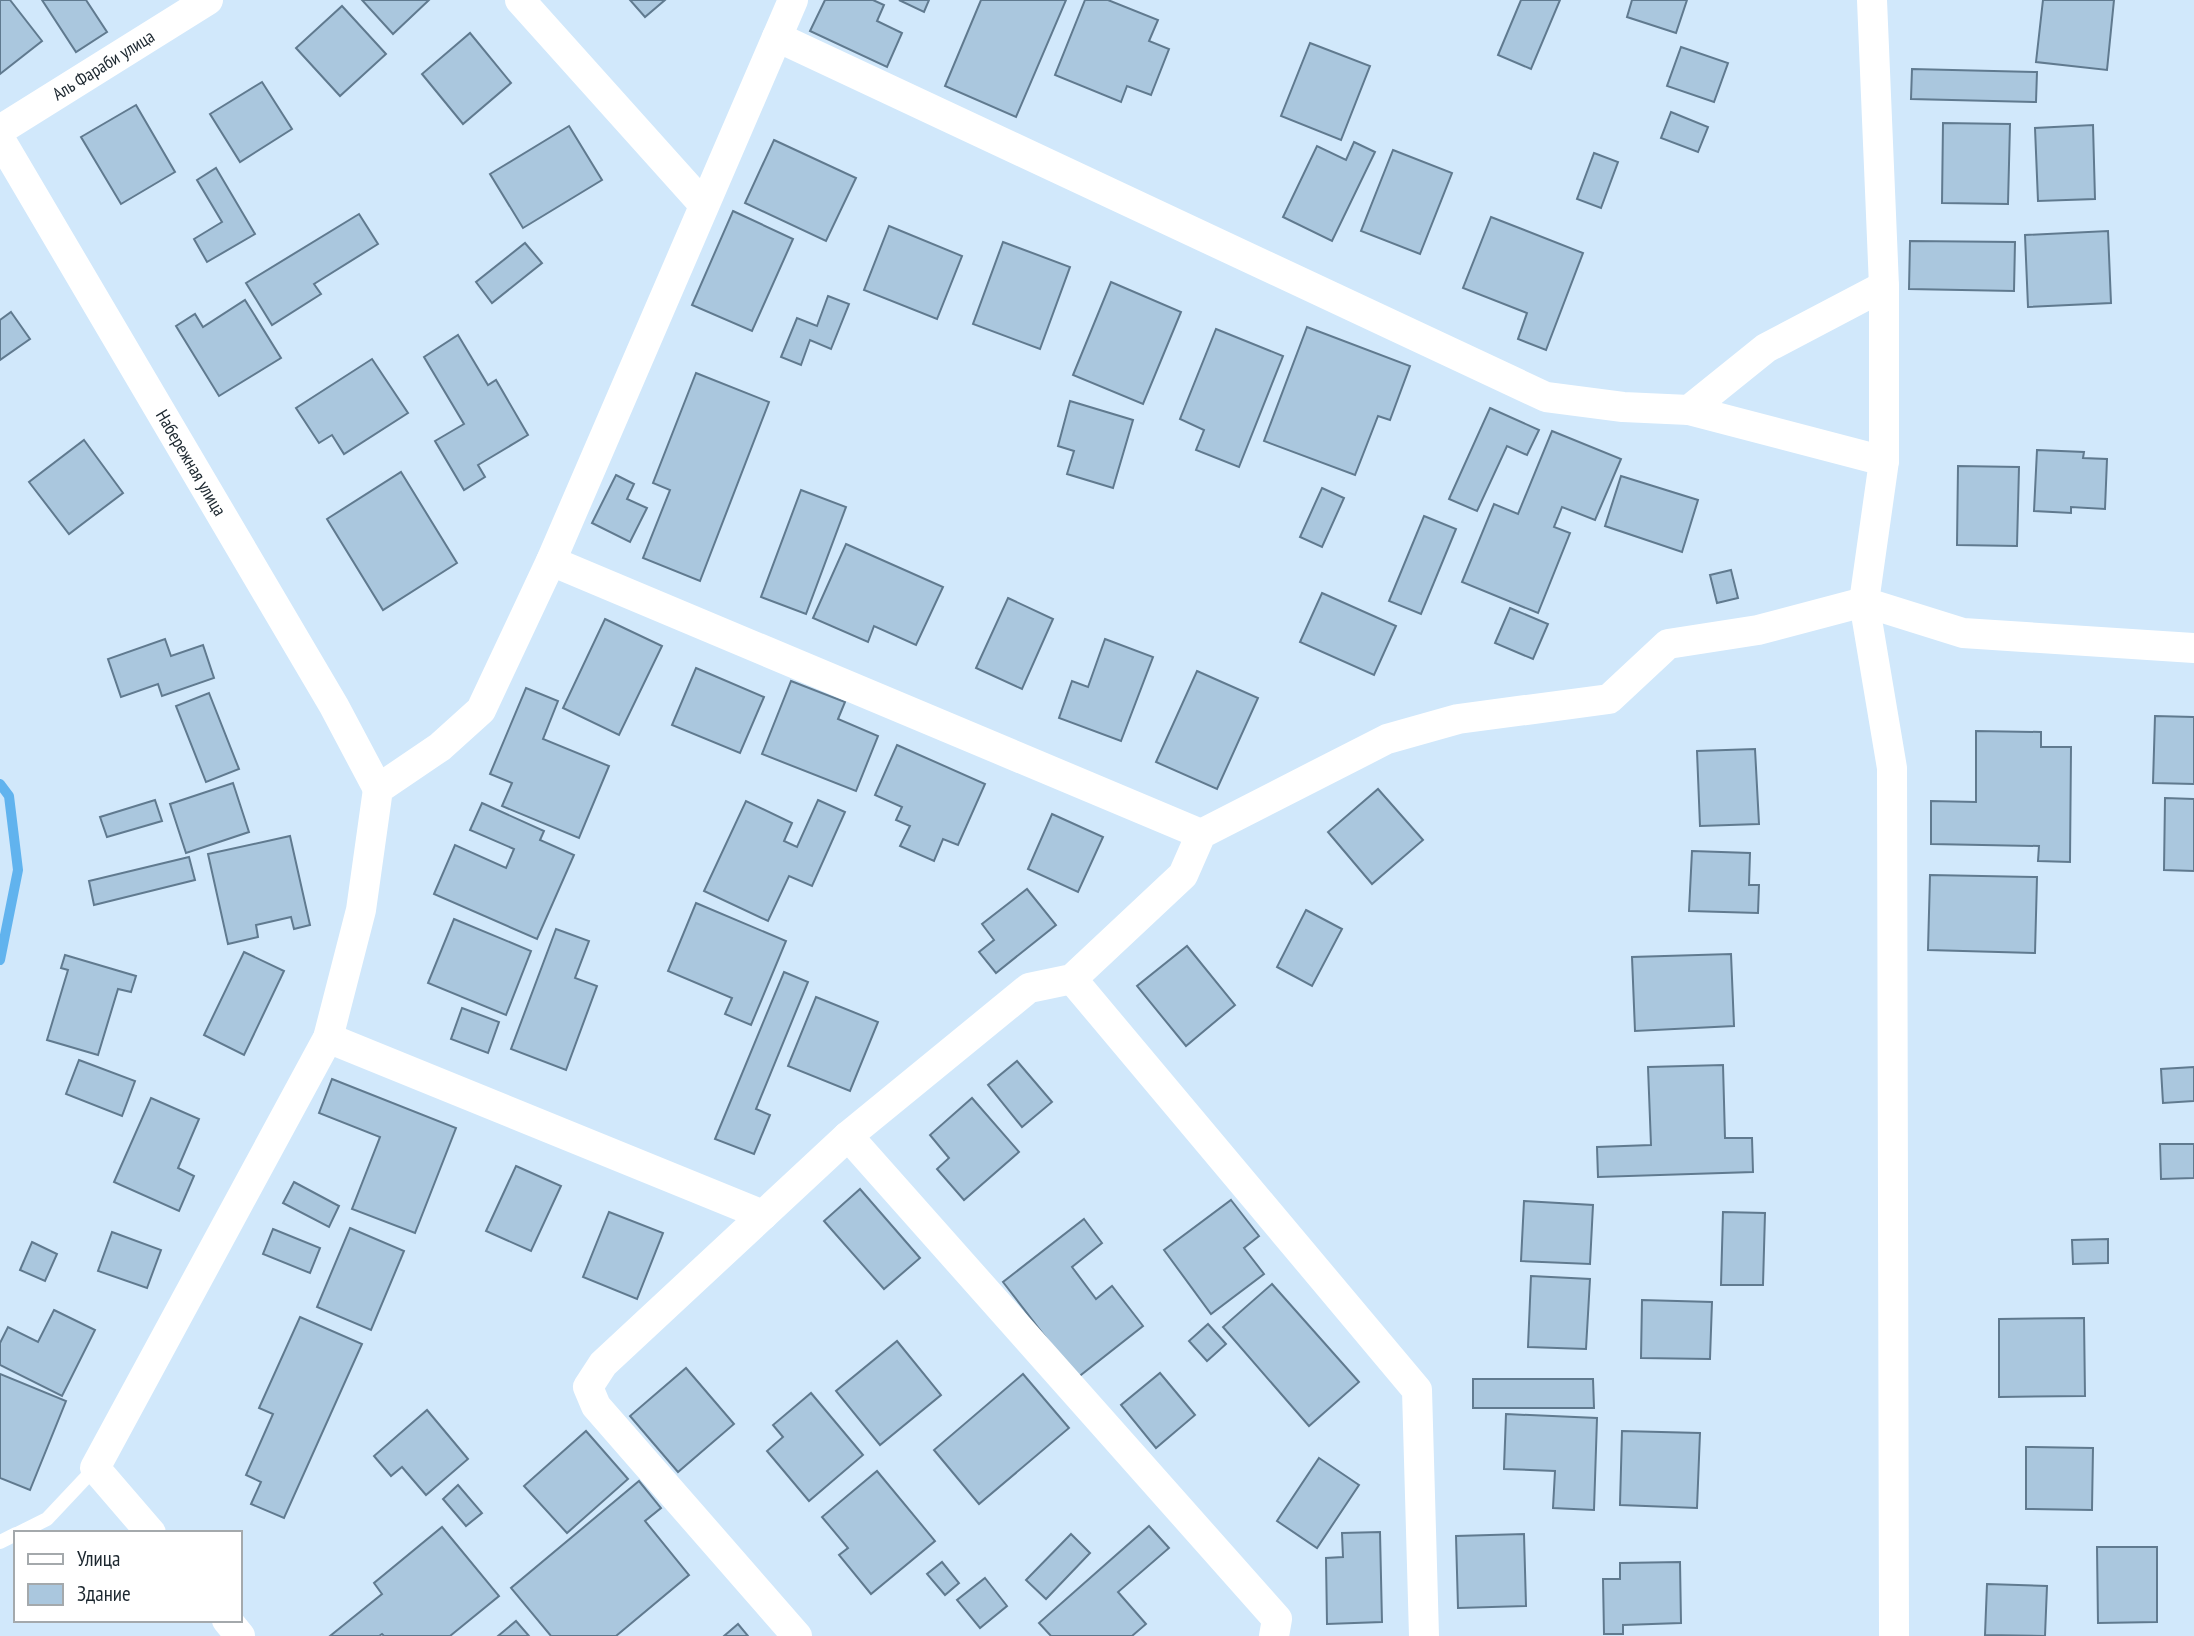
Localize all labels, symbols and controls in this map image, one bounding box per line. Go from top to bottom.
street label: Аль Фараби улица [48,24,158,105]
street label: Набережная улица [151,405,232,520]
legend [14,1531,242,1622]
text: Улица [77,1545,120,1572]
text: Здание [77,1580,131,1607]

